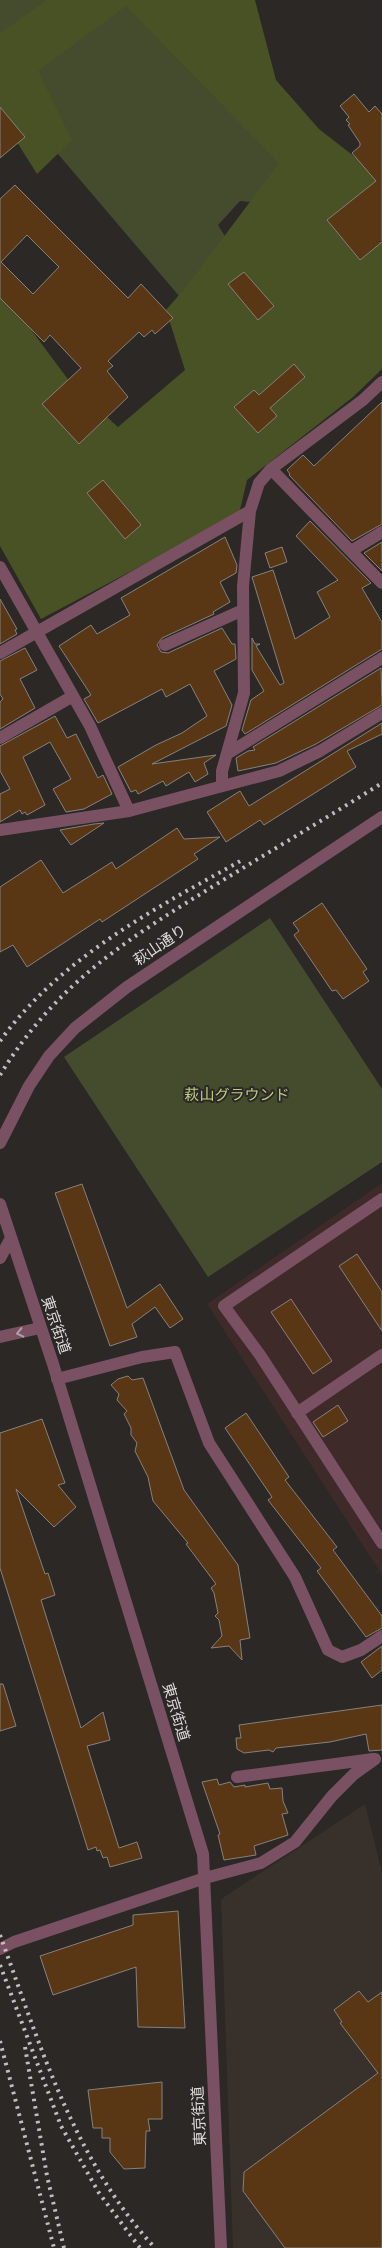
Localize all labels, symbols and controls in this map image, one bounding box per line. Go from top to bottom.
street label: 萩山通り [130,921,189,968]
park label: 萩山グラウンド [184,1086,290,1103]
street label: 東京街道 [39,1294,74,1356]
one-way arrow [15,1327,24,1338]
street label: 東京街道 [160,1681,193,1743]
street label: 東京街道 [188,2086,209,2146]

